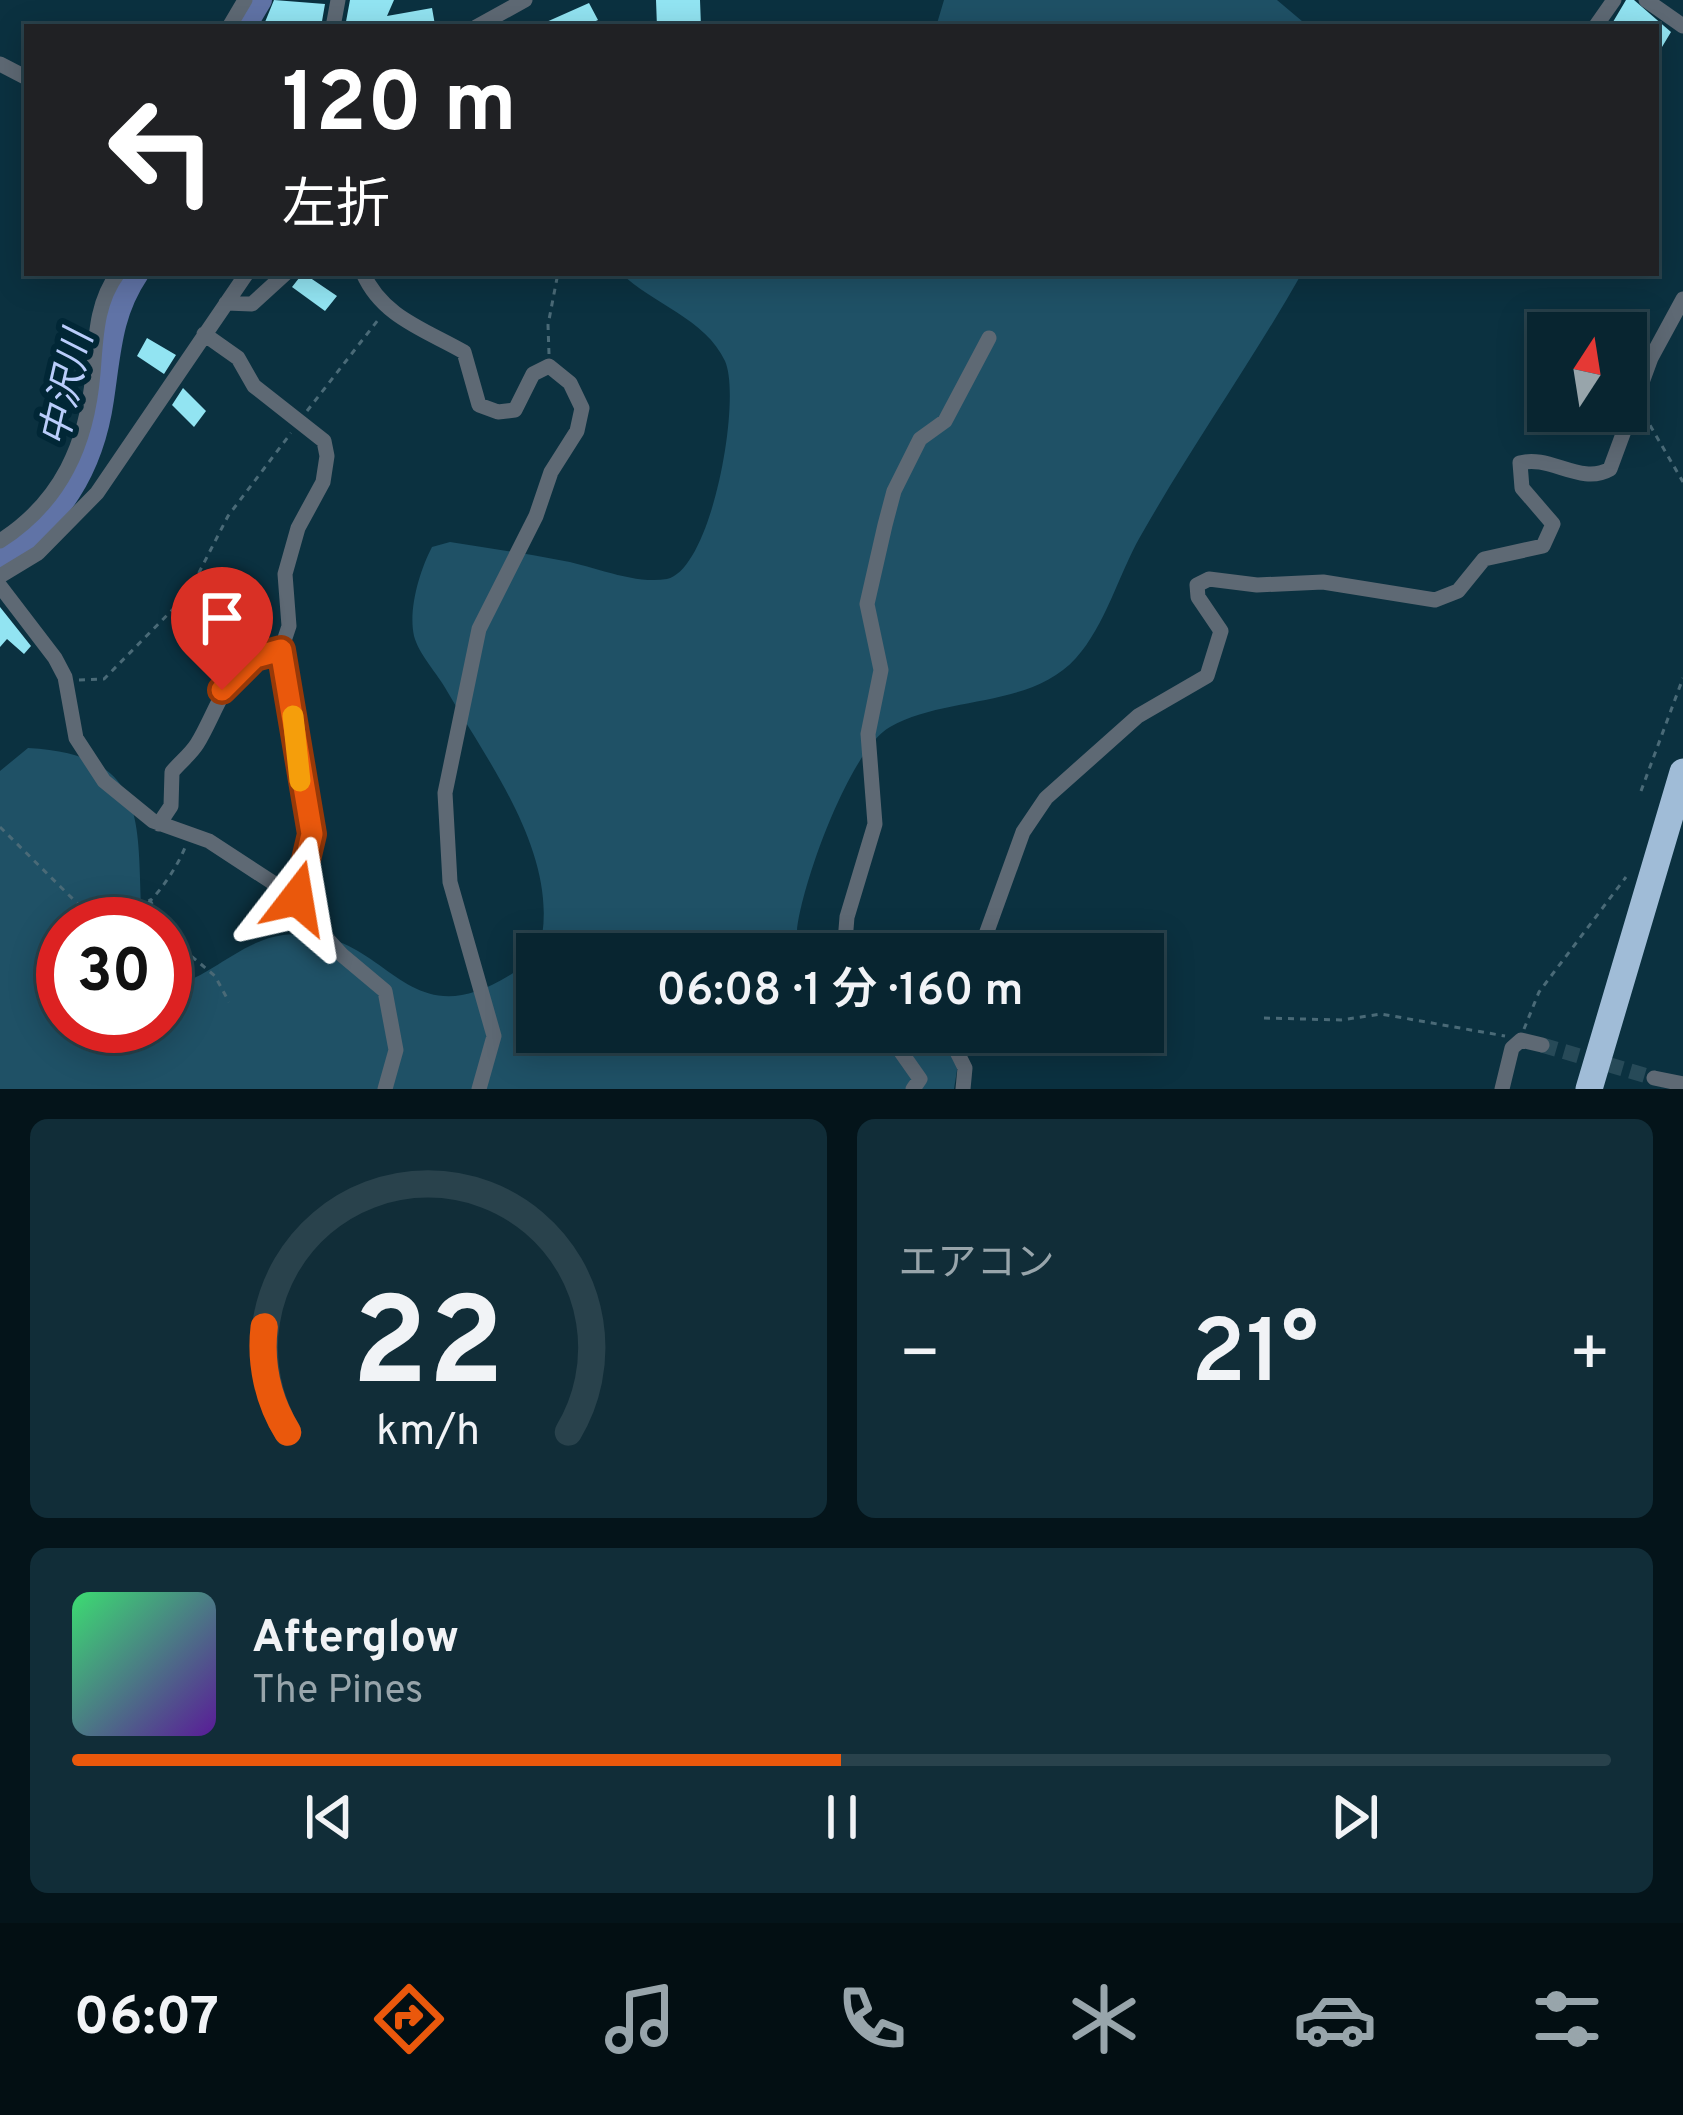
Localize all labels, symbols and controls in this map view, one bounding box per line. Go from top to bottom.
text: 120 m [282,55,517,161]
icon: left [84,72,240,228]
text: 左折 [282,174,390,243]
north arrow [1527,312,1647,432]
map controls [1527,312,1647,432]
water label: 中沢川 [32,323,107,452]
pin [171,567,273,690]
icon: arrive [189,585,255,651]
position arrow [234,835,360,961]
speed limit sign: 30 [36,897,192,1053]
text: 06:08 · 1 分 · 160 m [657,964,1023,1021]
text: エアコン [899,1241,1055,1290]
text: 22 [352,1271,505,1429]
text: 21° [1191,1301,1319,1414]
text: − [899,1316,941,1399]
text: + [1568,1316,1611,1399]
text: km/h [376,1405,480,1459]
text: Afterglow [252,1611,459,1668]
text: The Pines [252,1668,423,1717]
icon: previous [296,1784,362,1850]
icon: pause [809,1784,875,1850]
icon: next [1322,1784,1388,1850]
icon: directions [367,1977,451,2061]
icon: music [598,1977,682,2061]
icon: phone [830,1977,914,2061]
icon: climate [1062,1977,1146,2061]
icon: car [1293,1977,1377,2061]
icon: filters [1525,1977,1609,2061]
text: 06:07 [74,1985,219,2054]

